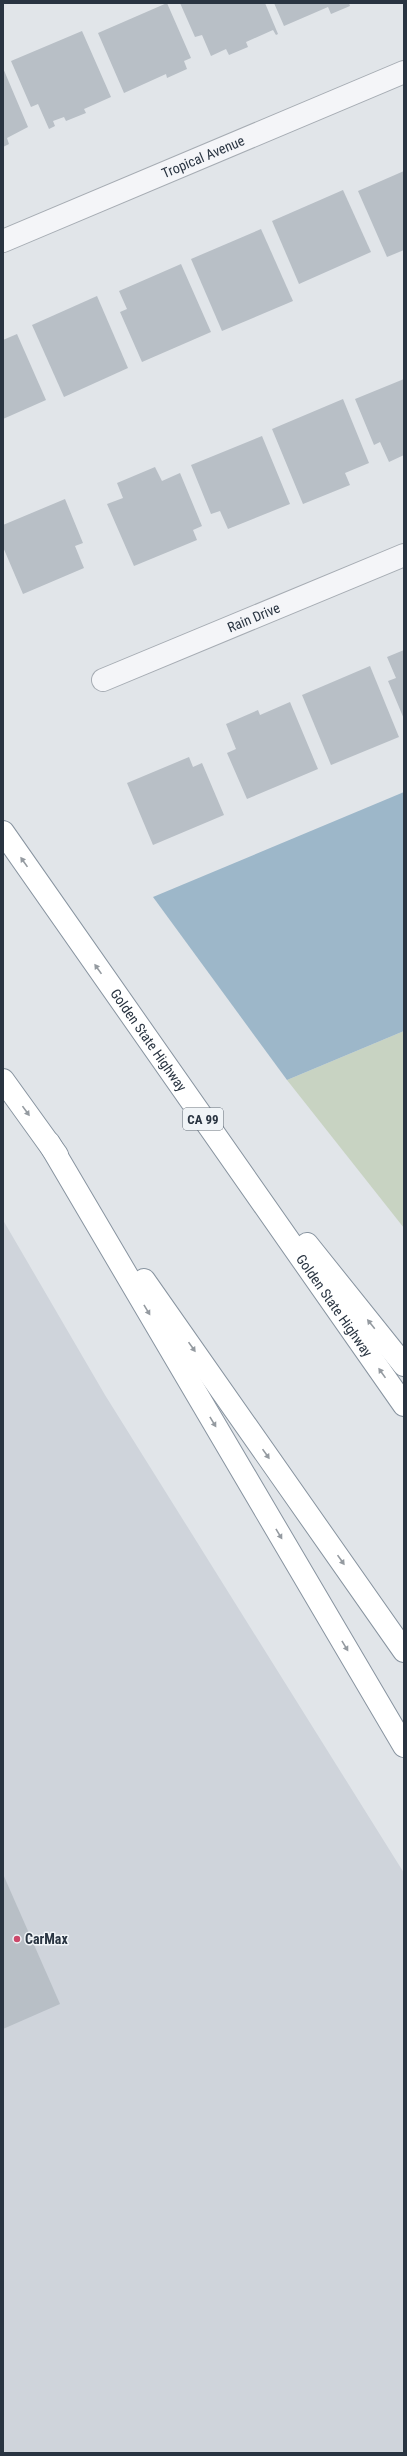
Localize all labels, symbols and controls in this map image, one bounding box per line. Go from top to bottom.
street label: Tropical Avenue [159,132,247,181]
street label: Rain Drive [225,599,283,635]
one-way arrow [20,857,28,867]
one-way arrow [94,963,102,974]
street label: Golden State Highway [107,986,190,1094]
one-way arrow [22,1106,30,1117]
road number: CA 99 [183,1108,223,1130]
street label: Golden State Highway [293,1251,376,1360]
one-way arrow [143,1304,150,1316]
one-way arrow [367,1318,375,1329]
one-way arrow [188,1342,196,1353]
one-way arrow [378,1368,386,1379]
one-way arrow [209,1416,216,1428]
one-way arrow [262,1449,270,1459]
one-way arrow [275,1528,282,1540]
one-way arrow [337,1555,345,1566]
one-way arrow [341,1640,348,1652]
place label: CarMax [25,1931,68,1947]
marker: CarMax [12,1934,22,1944]

